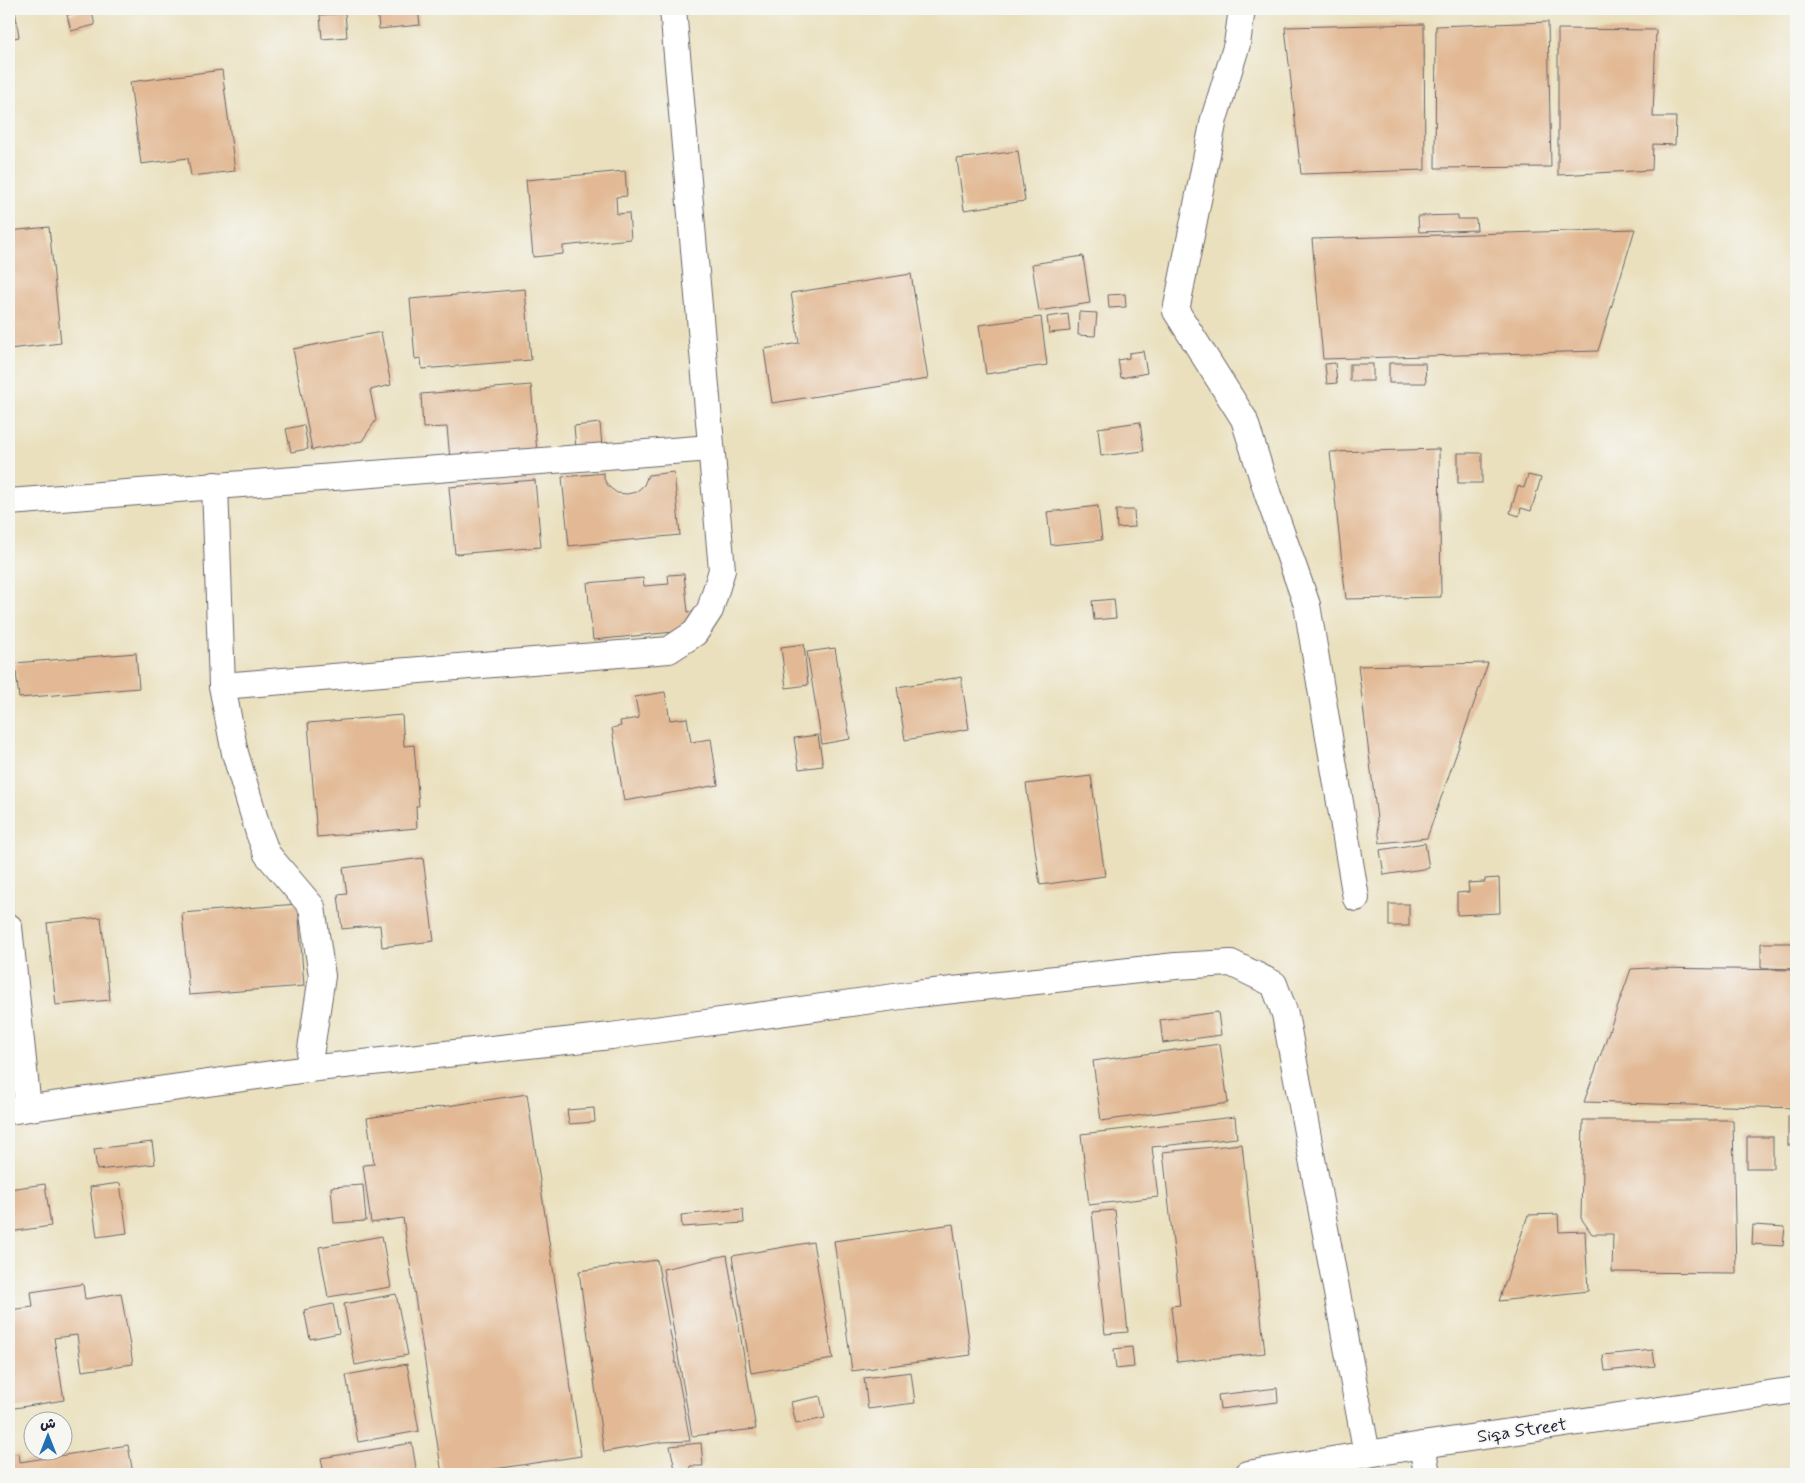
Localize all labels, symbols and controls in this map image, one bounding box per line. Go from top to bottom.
north arrow [22,1410,72,1460]
street label: Siqa Street [1476,1413,1568,1449]
text: ش [40,1415,56,1433]

